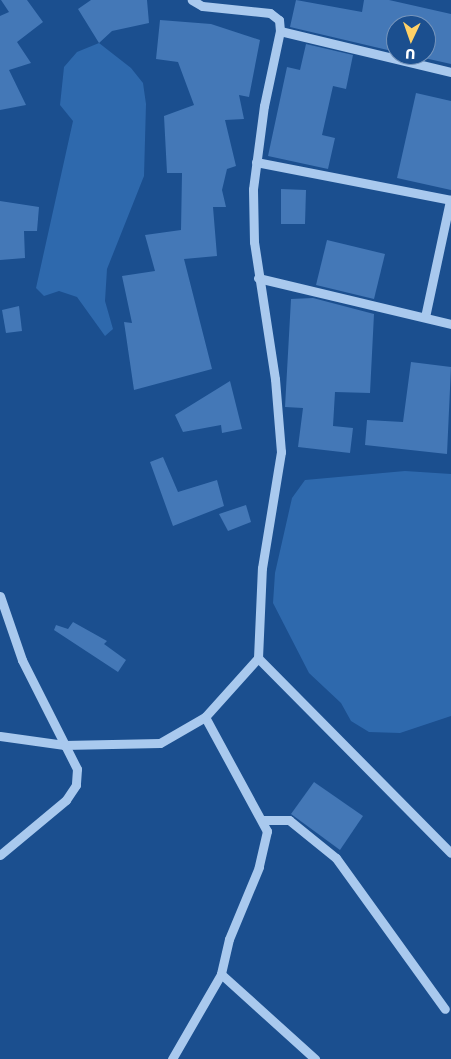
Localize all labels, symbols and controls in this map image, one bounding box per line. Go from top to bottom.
north arrow [386,15,436,65]
text: U [405,44,416,64]

